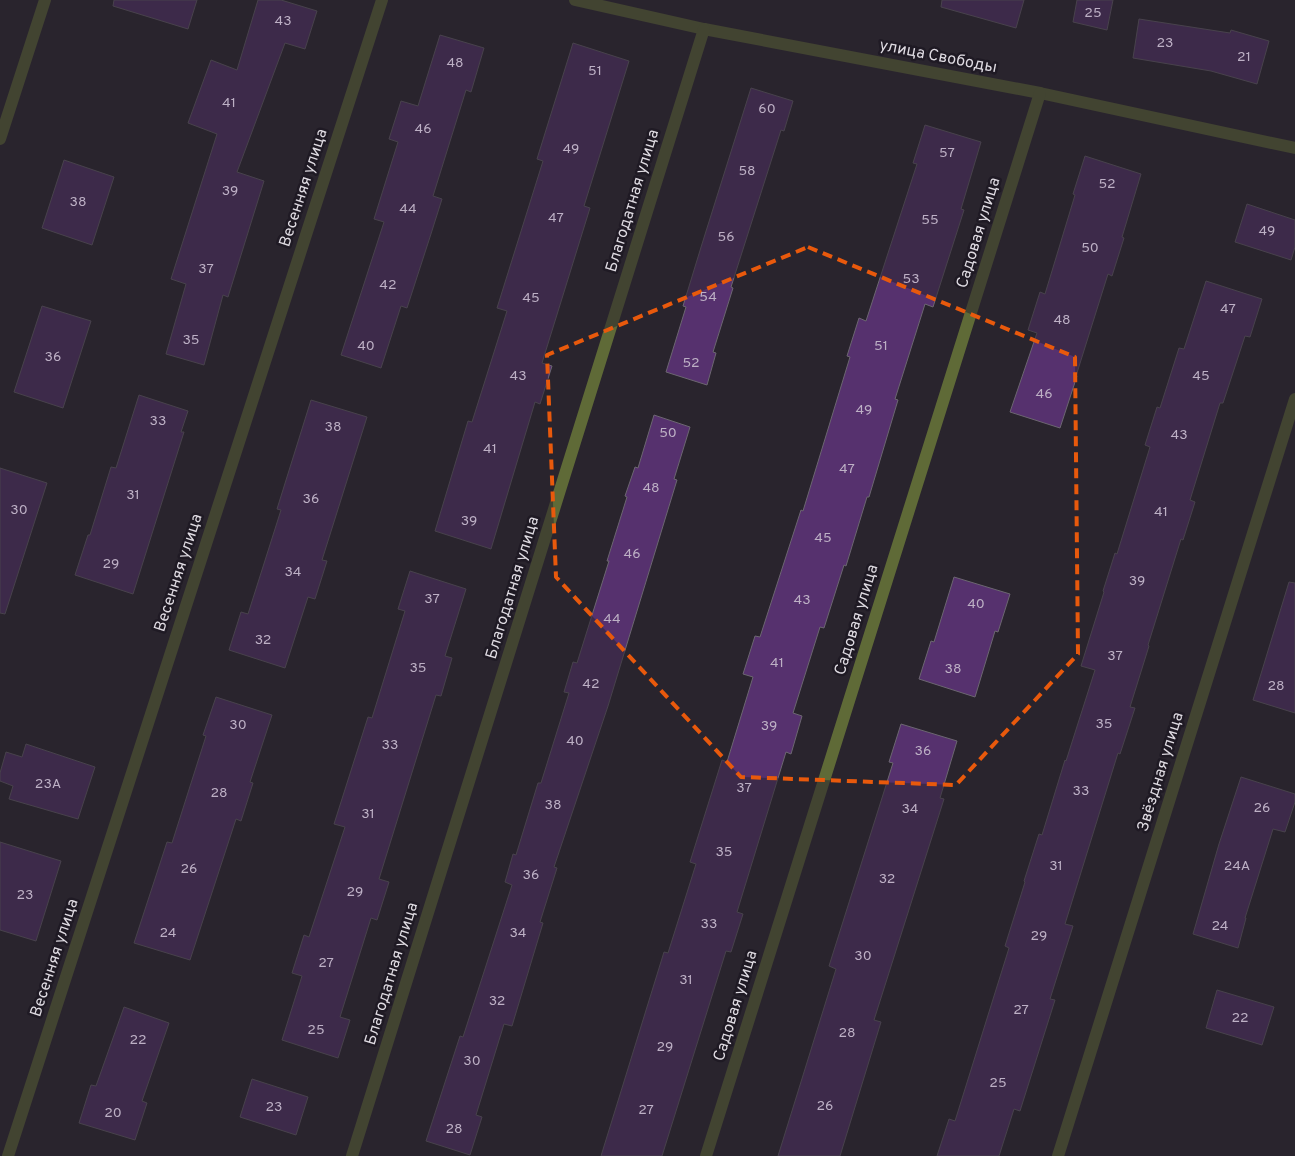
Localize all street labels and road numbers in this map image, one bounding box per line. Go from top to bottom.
street label: улица Свободы [878,36,998,78]
street label: Весенняя улица [276,127,332,249]
street label: Благодатная улица [602,127,664,275]
street label: Садовая улица [953,175,1005,291]
street label: Весенняя улица [151,512,207,634]
street label: Благодатная улица [482,514,544,662]
street label: Садовая улица [831,562,883,678]
street label: Звёздная улица [1133,710,1189,834]
street label: Весенняя улица [27,897,83,1019]
street label: Благодатная улица [361,900,423,1048]
street label: Садовая улица [710,948,762,1064]

